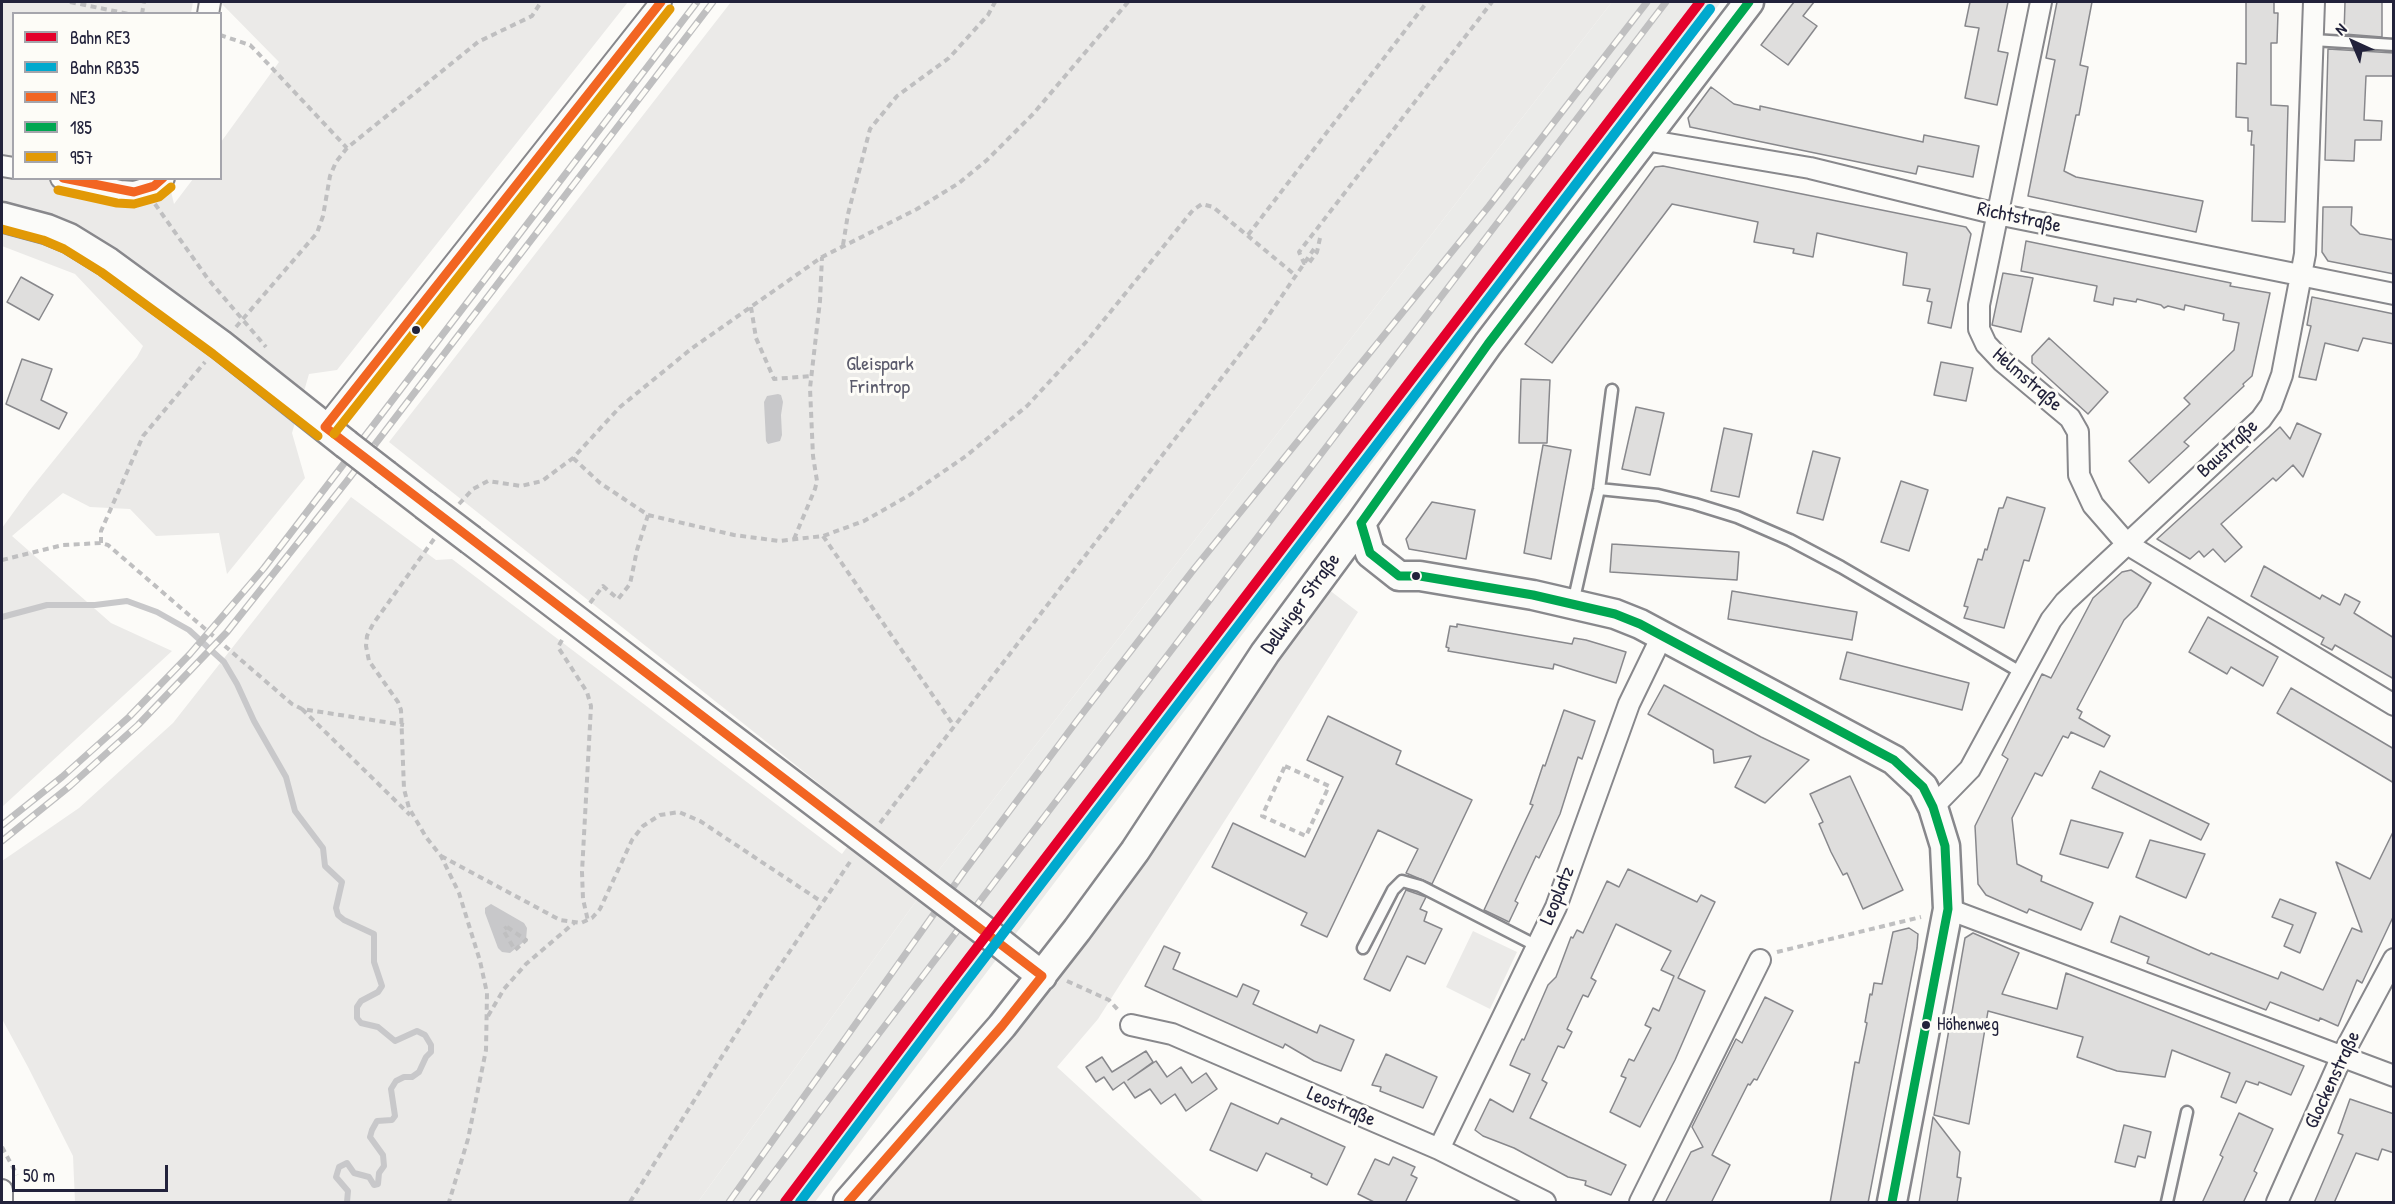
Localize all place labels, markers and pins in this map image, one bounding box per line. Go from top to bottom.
unlabelled marker [410,324,422,336]
unlabelled marker [1410,570,1422,582]
place label: Höhenweg [1937,1014,1999,1036]
marker: Höhenweg [1920,1019,1932,1031]

